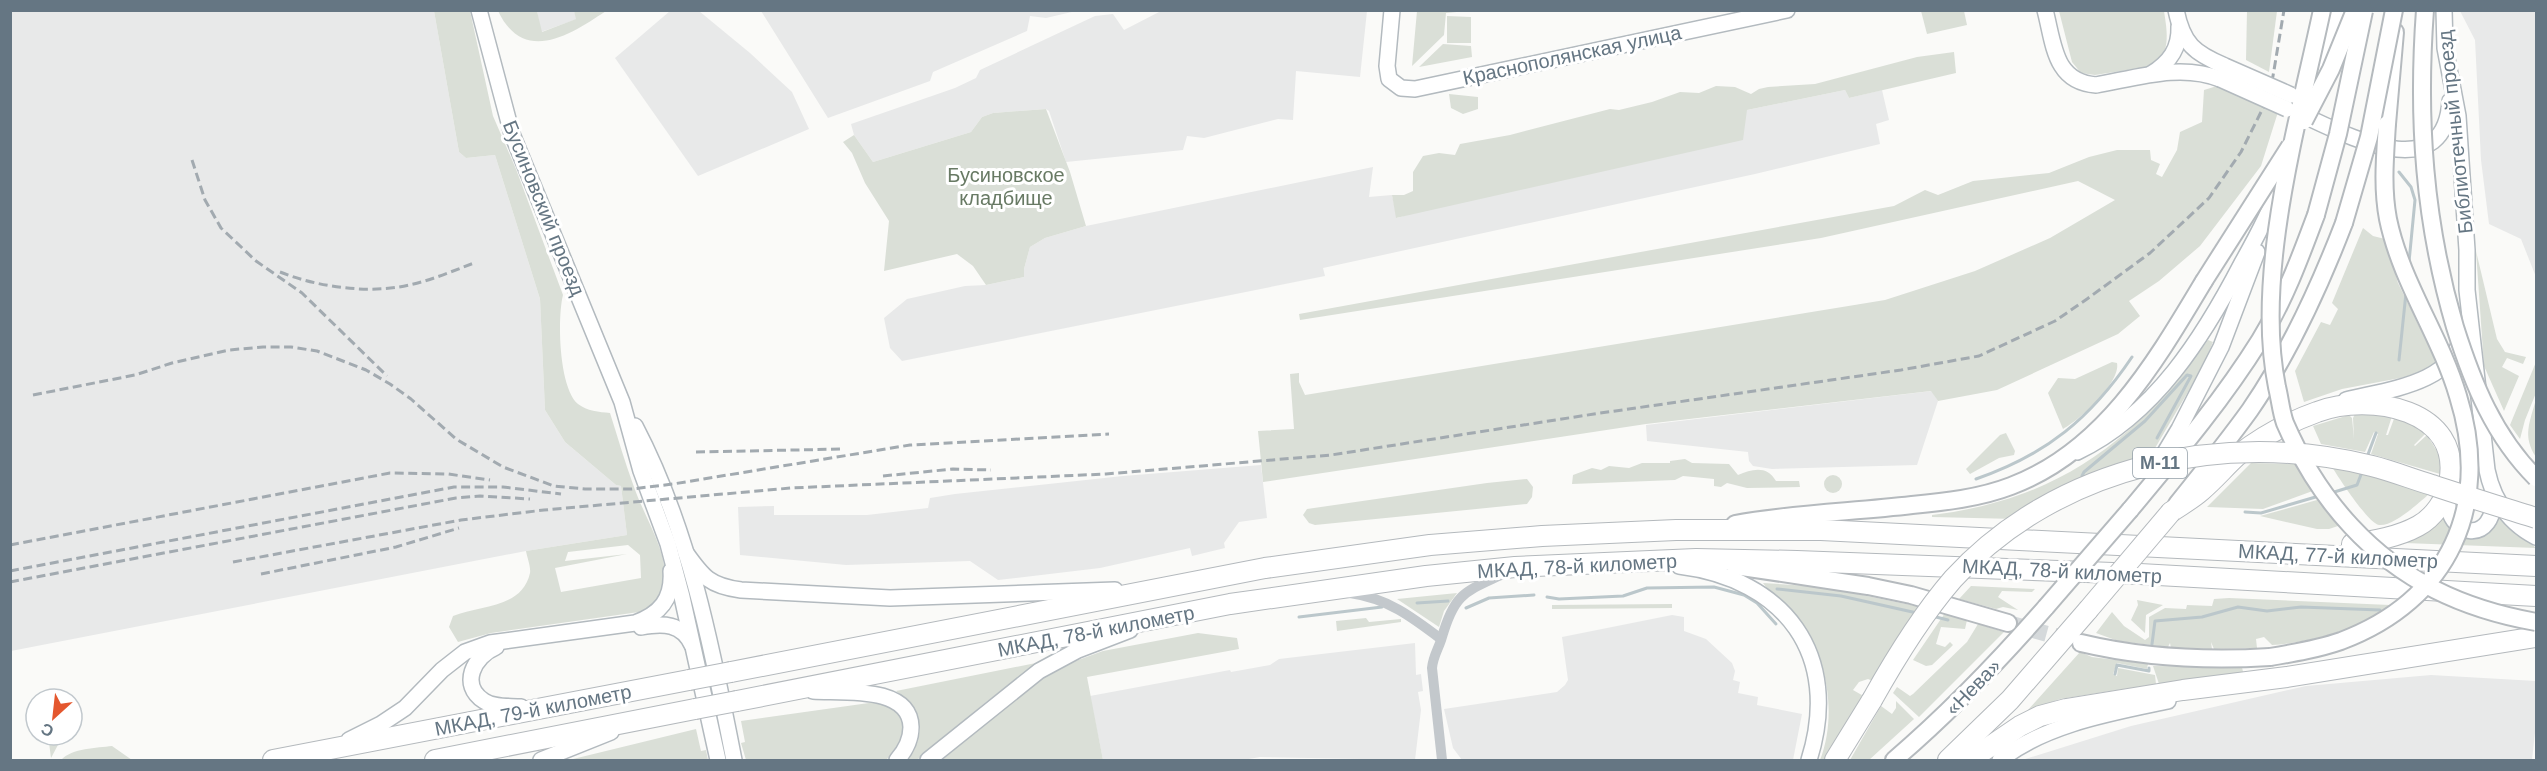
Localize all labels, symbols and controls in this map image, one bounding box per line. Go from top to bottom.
street label: Краснополянская улица [1461,21,1684,89]
street label: Библиотечный проезд [2433,29,2477,235]
street label: Бусиновский проезд [499,117,589,299]
park label: Бусиновское кладбище [947,164,1065,209]
road number: М-11 [2133,448,2187,478]
street label: МКАД, 77-й километр [2238,540,2438,572]
street label: МКАД, 78-й километр [1477,550,1677,582]
street label: МКАД, 78-й километр [1962,555,2162,587]
street label: МКАД, 78-й километр [996,601,1196,661]
street label: «Нева» [1941,654,2005,720]
street label: МКАД, 79-й километр [433,680,633,740]
north arrow [24,687,84,747]
text: С [38,720,56,740]

